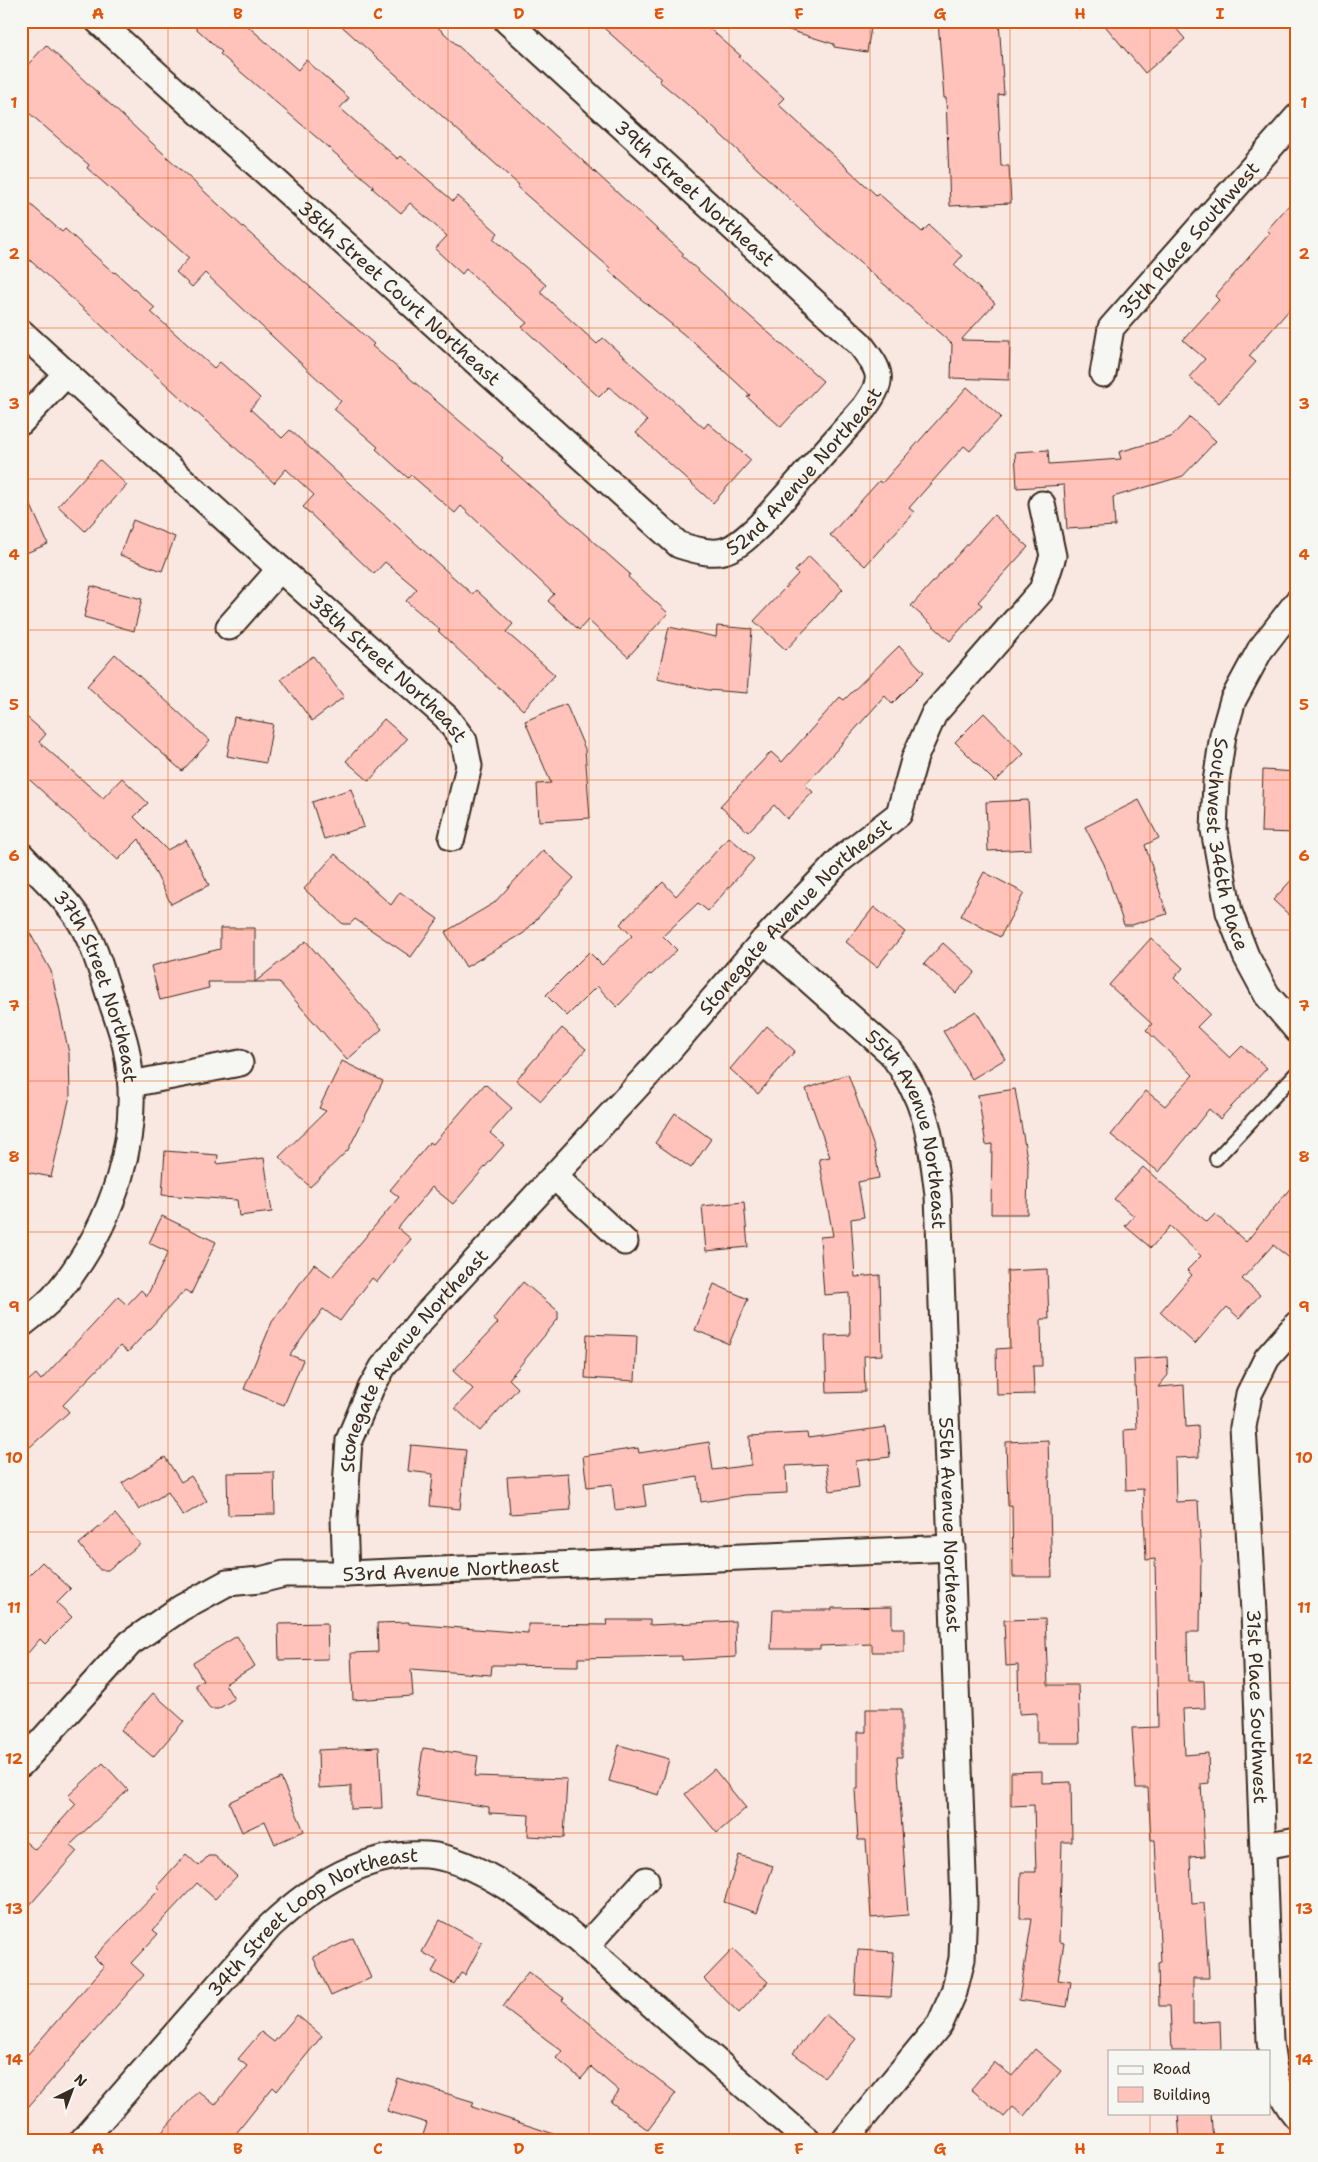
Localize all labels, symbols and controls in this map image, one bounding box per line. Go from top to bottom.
text: A [92,3,104,24]
text: B [233,3,243,24]
text: C [373,3,383,24]
text: D [513,3,525,24]
text: E [654,3,664,24]
text: F [794,3,804,24]
text: G [934,3,947,24]
text: H [1074,3,1086,24]
text: I [1216,3,1225,24]
text: 1 [10,92,18,113]
text: 1 [1300,92,1308,113]
street label: 39th Street Northeast [609,115,780,272]
street label: 35th Place Southwest [1113,156,1265,324]
street label: 38th Street Court Northeast [293,195,506,391]
text: 2 [8,243,20,264]
text: 2 [1298,243,1310,264]
street label: 52nd Avenue Northeast [722,383,888,562]
text: 3 [8,393,20,414]
text: 3 [1298,393,1310,414]
text: 4 [8,544,20,565]
text: 4 [1298,544,1310,565]
street label: 38th Street Northeast [303,589,473,748]
text: 5 [9,694,19,715]
text: 5 [1299,694,1309,715]
street label: Southwest 346th Place [1201,736,1255,954]
street label: Stonegate Avenue Northeast [693,812,897,1020]
text: 6 [8,845,20,866]
text: 6 [1298,845,1310,866]
street label: 37th Street Northeast [48,885,143,1084]
text: 7 [8,995,20,1016]
text: 7 [1298,995,1310,1016]
street label: 55th Avenue Northeast [860,1024,951,1230]
text: 8 [8,1146,20,1167]
text: 8 [1298,1146,1310,1167]
street label: Stonegate Avenue Northeast [335,1243,494,1473]
text: 9 [8,1296,20,1317]
text: 9 [1298,1296,1310,1317]
street label: 55th Avenue Northeast [933,1417,966,1633]
text: 10 [5,1447,23,1468]
text: 10 [1295,1447,1313,1468]
street label: 53rd Avenue Northeast [342,1553,560,1587]
text: 11 [7,1597,21,1618]
text: 11 [1297,1597,1311,1618]
street label: 31st Place Southwest [1241,1609,1273,1804]
text: 12 [5,1748,23,1769]
text: 12 [1295,1748,1313,1769]
street label: 34th Street Loop Northeast [202,1843,418,2002]
text: 13 [5,1898,23,1919]
text: 13 [1295,1898,1313,1919]
text: 14 [5,2049,23,2070]
text: 14 [1295,2049,1313,2070]
legend [1108,2050,1270,2114]
text: Road [1153,2059,1191,2079]
north arrow [48,2064,98,2114]
text: N [71,2070,91,2091]
text: Building [1153,2085,1210,2105]
text: A [92,2138,104,2159]
text: B [233,2138,243,2159]
text: C [373,2138,383,2159]
text: D [513,2138,525,2159]
text: E [654,2138,664,2159]
text: F [794,2138,804,2159]
text: G [934,2138,947,2159]
text: H [1074,2138,1086,2159]
text: I [1216,2138,1225,2159]

